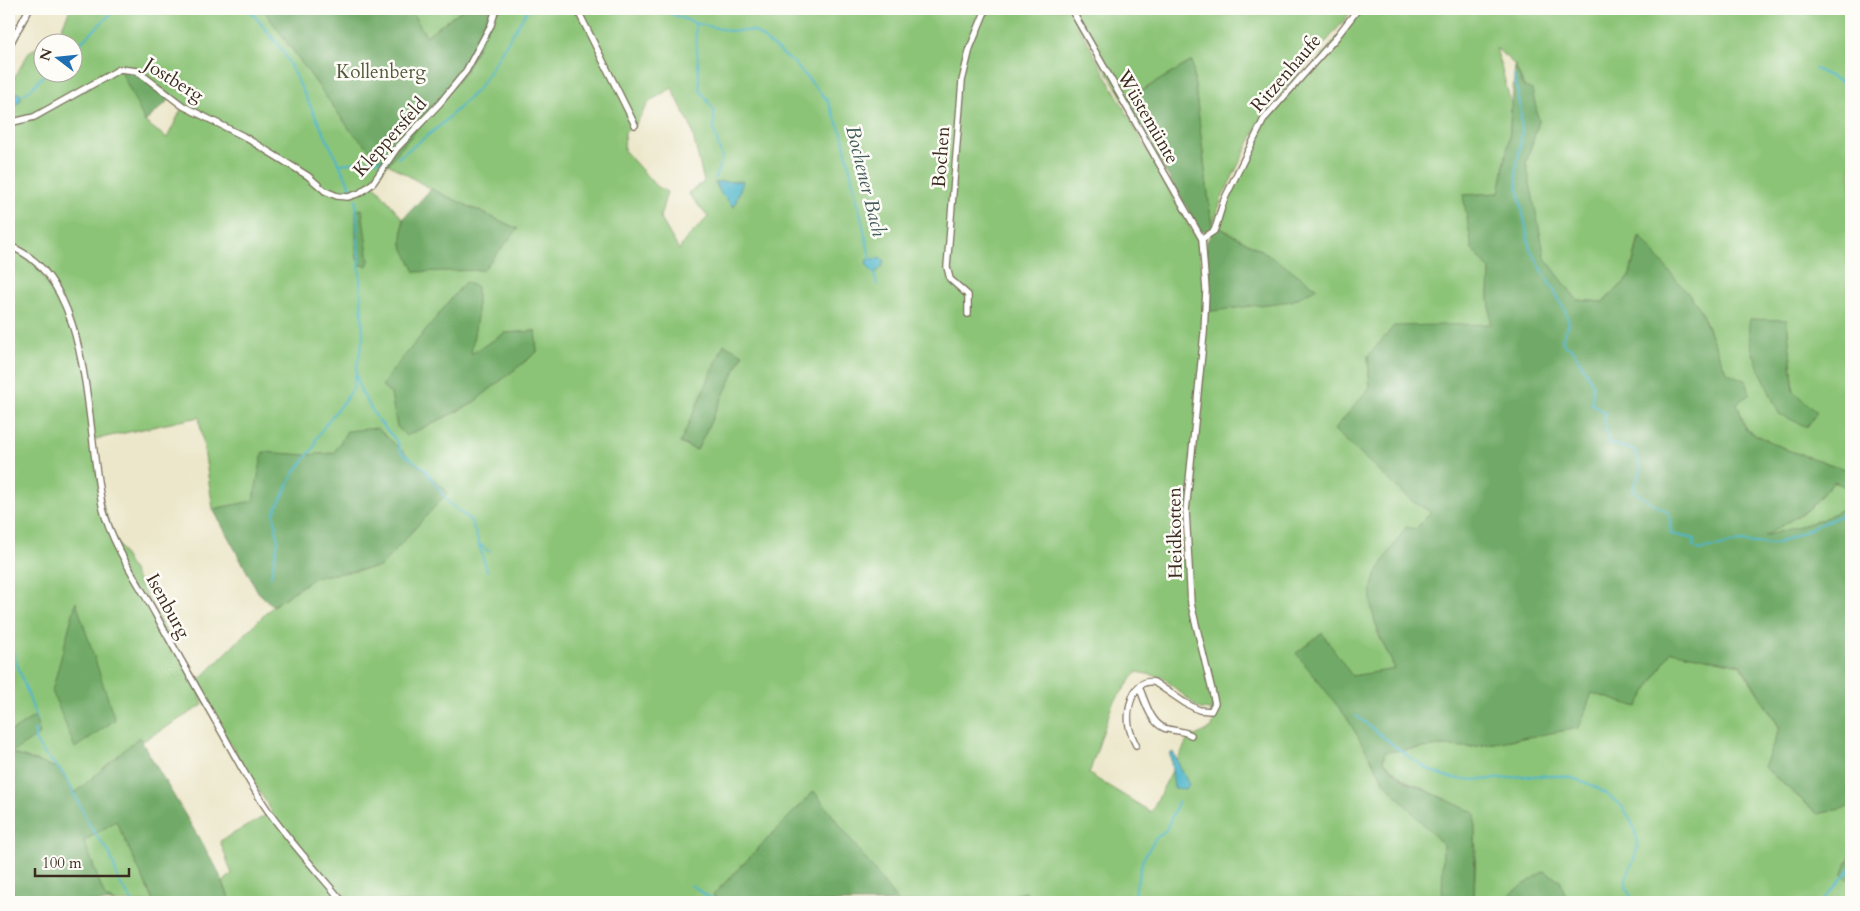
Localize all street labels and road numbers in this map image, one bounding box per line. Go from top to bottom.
street label: Ritzenhaufe [1245,28,1327,118]
street label: Jostberg [137,50,209,109]
street label: Wüstemünte [1110,64,1185,169]
street label: Kleppersfeld [347,91,433,183]
street label: Bochen [926,125,956,189]
street label: Heidkotten [1161,487,1189,579]
street label: Isenburg [140,569,197,643]

